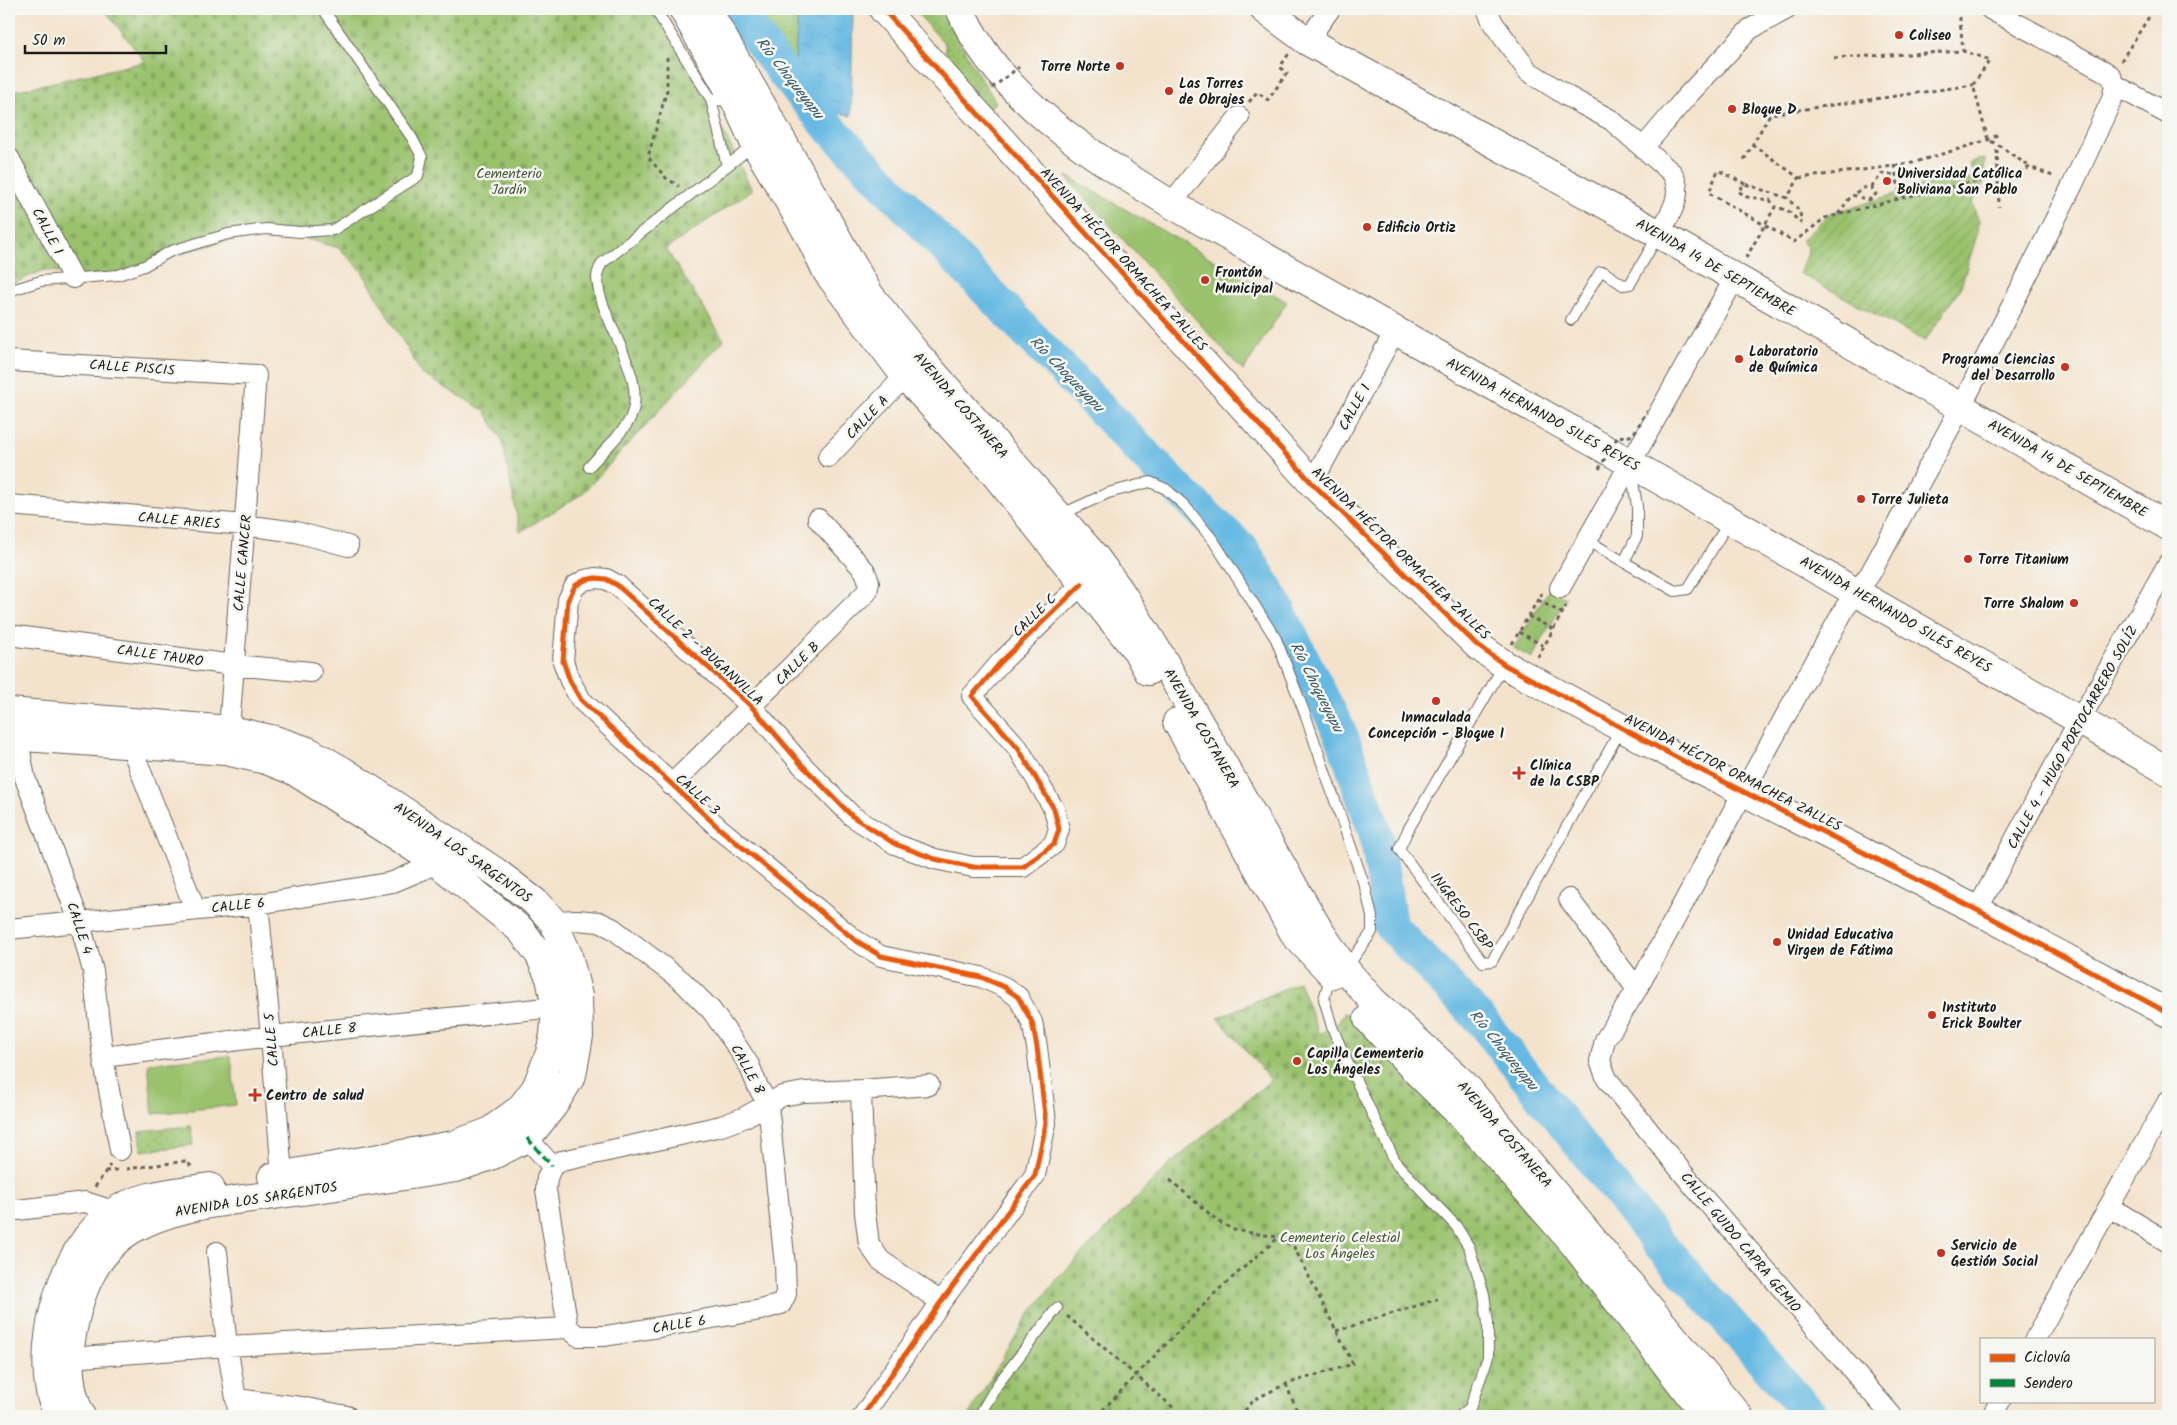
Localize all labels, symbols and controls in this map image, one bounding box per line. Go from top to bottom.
scale bar [25,22,166,54]
place label: Coliseo [1909,25,1952,47]
text: 50 m [32,29,66,53]
marker: Coliseo [1893,29,1905,41]
water label: Río Choqueyapu [749,32,830,126]
place label: Torre Norte [1040,56,1110,78]
marker: Torre Norte [1114,60,1126,72]
place label: Las Torres de Obrajes [1179,73,1245,111]
marker: Las Torres de Obrajes [1163,85,1175,97]
place label: Bloque D [1742,99,1796,121]
marker: Bloque D [1726,103,1738,115]
park label: Cementerio Jardín [476,163,542,201]
street label: AVENIDA HÉCTOR ORMACHEA ZALLES [1034,163,1213,357]
place label: Universidad Católica Boliviana San Pablo [1897,163,2022,201]
marker: Universidad Católica Boliviana San Pablo [1881,175,1893,187]
street label: CALLE 1 [26,204,69,259]
street label: AVENIDA 14 DE SEPTIEMBRE [1632,213,1800,323]
place label: Edificio Ortiz [1377,217,1456,239]
marker: Edificio Ortiz [1361,221,1373,233]
place label: Frontón Municipal [1215,262,1273,300]
marker: Frontón Municipal [1199,274,1211,286]
water label: Río Choqueyapu [1023,331,1110,420]
place label: Laboratorio de Química [1749,341,1819,379]
street label: AVENIDA COSTANERA [907,347,1013,464]
place label: Programa Ciencias del Desarrollo [1942,349,2056,387]
street label: AVENIDA HERNANDO SILES REYES [1442,352,1644,478]
marker: Laboratorio de Química [1733,353,1745,365]
street label: CALLE PISCIS [89,354,176,382]
marker: Programa Ciencias del Desarrollo [2059,361,2071,373]
street label: CALLE 1 [1333,380,1377,435]
street label: CALLE A [841,390,895,445]
street label: AVENIDA 14 DE SEPTIEMBRE [1984,414,2152,524]
street label: AVENIDA HÉCTOR ORMACHEA ZALLES [1306,462,1495,646]
place label: Torre Julieta [1871,489,1949,511]
marker: Torre Julieta [1855,493,1867,505]
street label: CALLE ARIES [137,506,222,536]
street label: CALLE CANCER [228,514,258,612]
place label: Torre Titanium [1978,549,2069,571]
street label: AVENIDA HERNANDO SILES REYES [1795,551,1996,679]
marker: Torre Titanium [1962,553,1974,565]
street label: CALLE C [1007,589,1062,643]
street label: CALLE 2 - BUGANVILLA [643,592,768,711]
place label: Torre Shalom [1983,593,2065,615]
marker: Torre Shalom [2068,597,2080,609]
street label: CALLE 4 - HUGO PORTOCARRERO SOLÍZ [2002,622,2144,853]
street label: CALLE B [771,636,825,691]
water label: Río Choqueyapu [1283,638,1350,738]
street label: CALLE TAURO [115,639,205,673]
street label: AVENIDA COSTANERA [1158,664,1245,793]
marker: Inmaculada Concepción - Bloque I [1430,695,1442,707]
place label: Inmaculada Concepción - Bloque I [1368,707,1504,745]
street label: AVENIDA HÉCTOR ORMACHEA ZALLES [1620,708,1846,838]
place label: Clínica de la CSBP [1530,755,1600,793]
marker: Clínica de la CSBP [1512,766,1526,780]
street label: CALLE 3 [670,769,725,821]
street label: AVENIDA LOS SARGENTOS [389,797,536,909]
street label: INGRESO CSBP [1425,868,1498,956]
street label: CALLE 6 [210,892,266,920]
street label: CALLE 4 [60,899,98,958]
place label: Unidad Educativa Virgen de Fátima [1787,924,1893,962]
marker: Unidad Educativa Virgen de Fátima [1771,936,1783,948]
place label: Instituto Erick Boulter [1942,997,2022,1035]
water label: Río Choqueyapu [1463,1005,1545,1098]
marker: Instituto Erick Boulter [1926,1009,1938,1021]
street label: CALLE 5 [259,1011,285,1068]
street label: CALLE 8 [301,1017,358,1045]
street label: CALLE 8 [724,1040,770,1099]
place label: Capilla Cementerio Los Ángeles [1307,1043,1424,1081]
marker: Capilla Cementerio Los Ángeles [1291,1055,1303,1067]
street label: AVENIDA COSTANERA [1451,1076,1557,1193]
place label: Centro de salud [266,1085,364,1107]
marker: Centro de salud [248,1088,262,1102]
street label: CALLE GUIDO CAPRA GEMIO [1675,1167,1806,1318]
street label: AVENIDA LOS SARGENTOS [173,1176,340,1224]
park label: Cementerio Celestial Los Ángeles [1280,1227,1401,1265]
place label: Servicio de Gestión Social [1951,1235,2038,1273]
marker: Servicio de Gestión Social [1935,1247,1947,1259]
street label: CALLE 6 [651,1310,707,1340]
legend [1980,1338,2154,1402]
text: Ciclovía [2024,1346,2071,1370]
text: Sendero [2024,1372,2073,1396]

